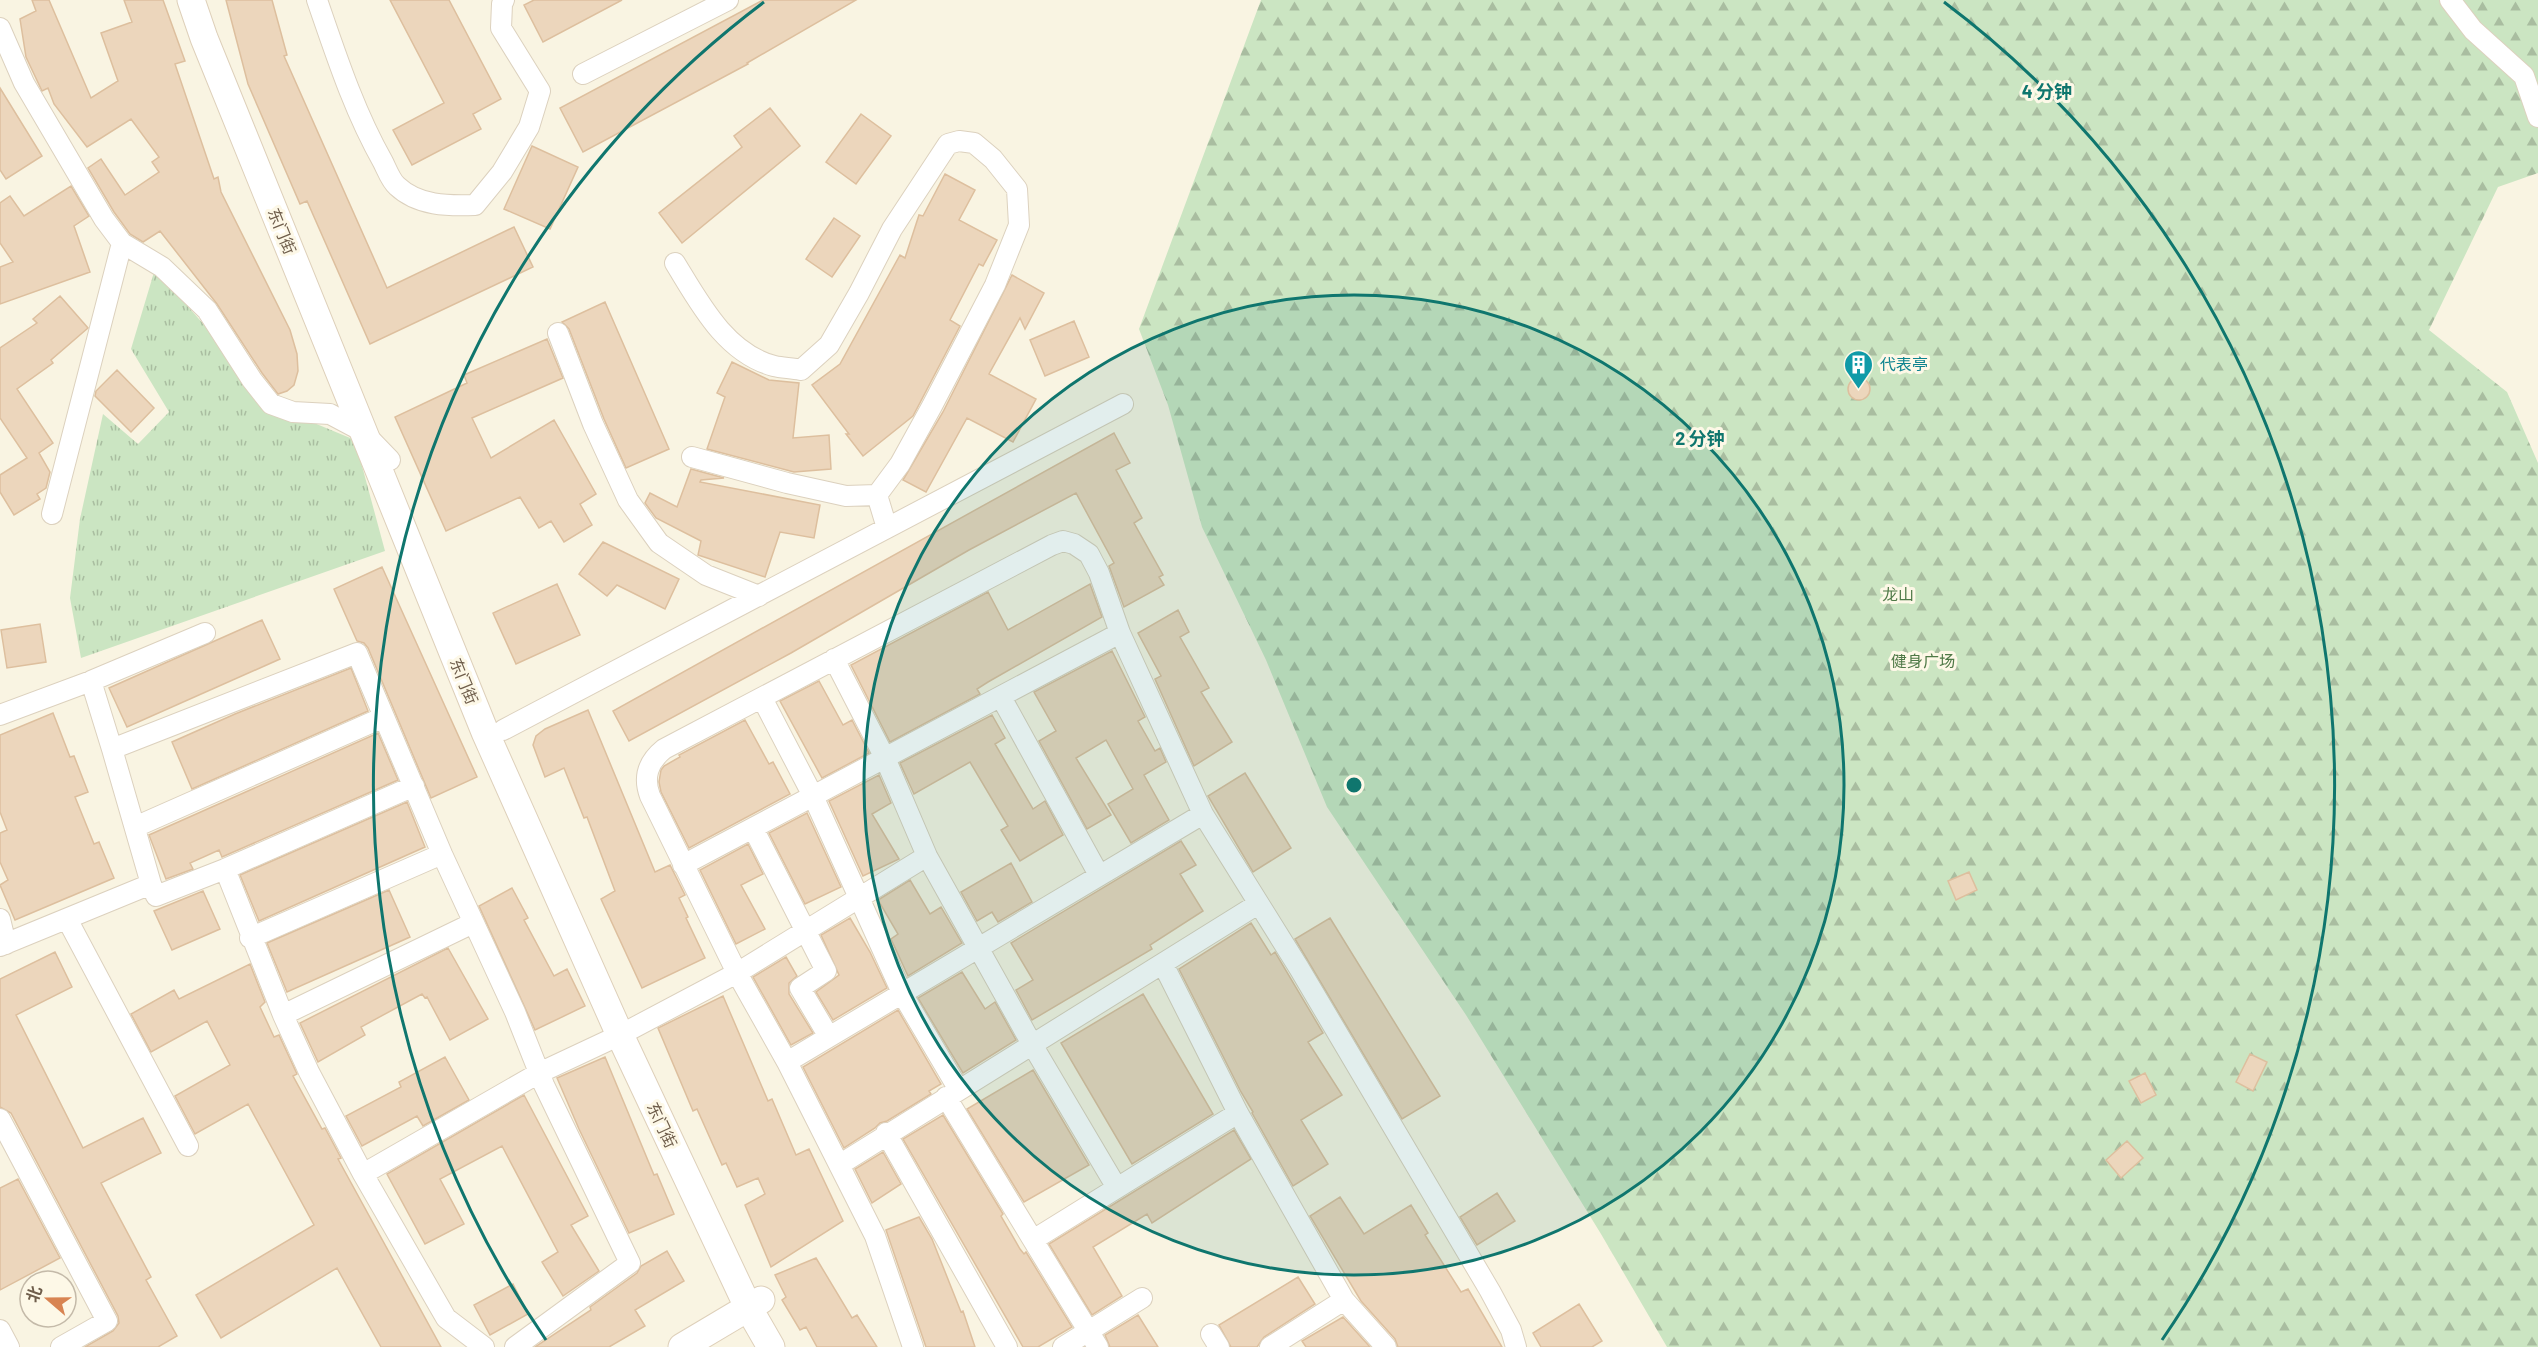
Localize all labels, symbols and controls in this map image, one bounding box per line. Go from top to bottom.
text: 4 分钟 [2022,80,2072,102]
street label: 东门街 [265,205,300,257]
building icon: 代表亭 [1843,348,1875,390]
place label: 代表亭 [1880,354,1928,373]
text: 2 分钟 [1675,427,1725,449]
park label: 龙山 [1882,584,1914,603]
park label: 健身广场 [1891,651,1955,670]
street label: 东门街 [447,655,482,707]
centre of rings [1344,775,1364,795]
street label: 东门街 [644,1099,681,1151]
north arrow [18,1269,78,1329]
text: 北 [22,1283,45,1304]

